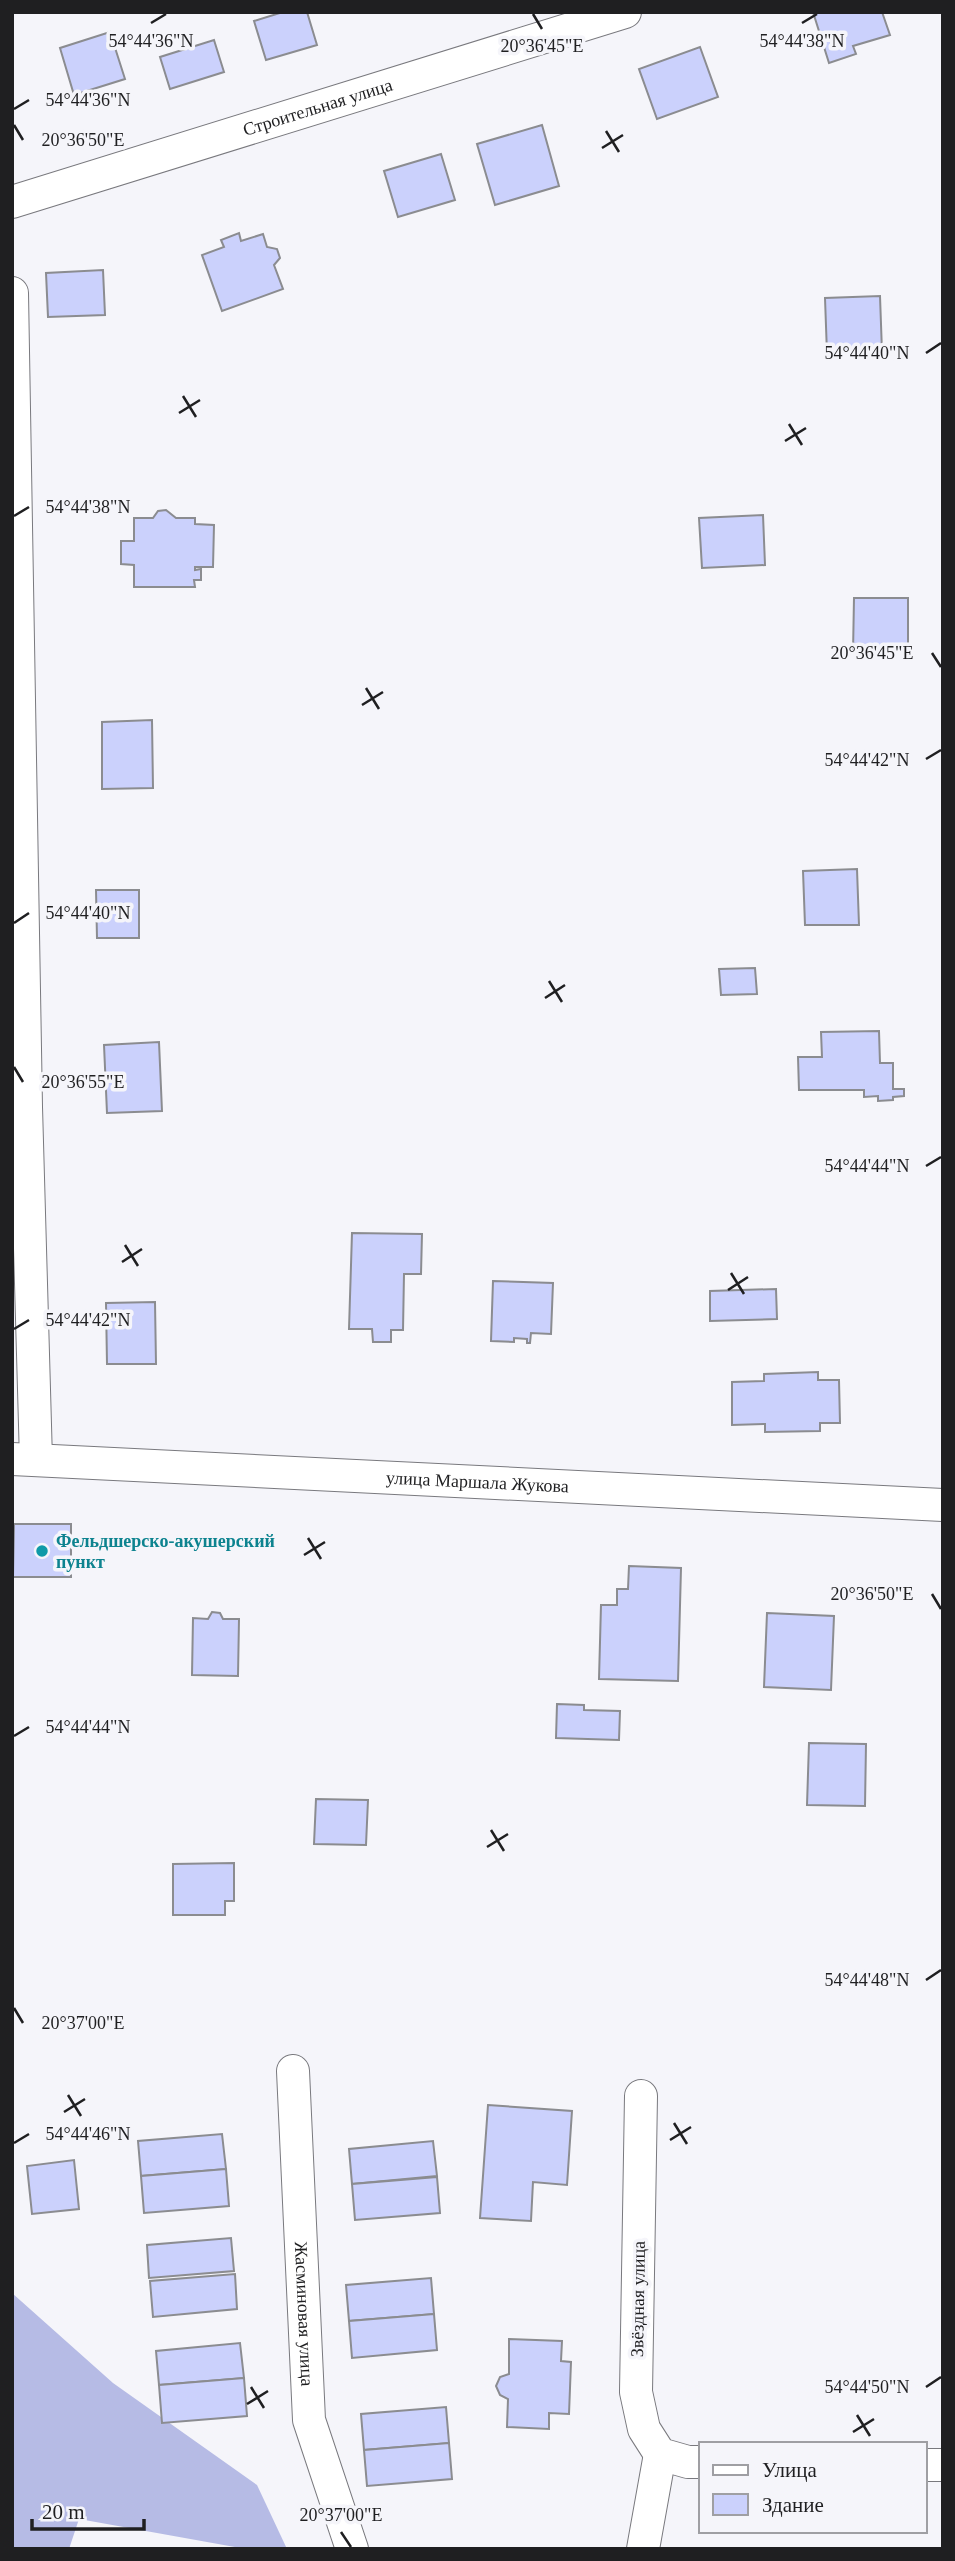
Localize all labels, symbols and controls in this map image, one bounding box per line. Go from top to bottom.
text: 54°44'36"N [109,31,193,51]
text: 54°44'38"N [760,31,844,51]
text: 20°36'45"E [501,36,583,56]
street label: Строительная улица [240,75,395,140]
text: 54°44'36"N [46,90,130,110]
text: 20°36'50"E [42,130,124,150]
text: 54°44'40"N [825,343,909,363]
text: 54°44'38"N [46,497,130,517]
text: 20°36'45"E [831,643,913,663]
text: 54°44'42"N [825,750,909,770]
text: 54°44'40"N [46,903,130,923]
text: 20°36'55"E [42,1072,124,1092]
text: 54°44'44"N [825,1156,909,1176]
text: 54°44'42"N [46,1310,130,1330]
street label: улица Маршала Жукова [386,1467,569,1496]
place label: Фельдшерско-акушерский пункт [56,1531,275,1572]
marker: Фельдшерско-акушерский пункт [34,1543,50,1559]
text: 20°36'50"E [831,1584,913,1604]
text: 54°44'44"N [46,1717,130,1737]
text: 54°44'48"N [825,1970,909,1990]
text: 20°37'00"E [42,2013,124,2033]
text: 54°44'46"N [46,2124,130,2144]
street label: Жасминовая улица [291,2241,317,2387]
street label: Звёздная улица [627,2241,649,2357]
text: 54°44'50"N [825,2377,909,2397]
legend [699,2442,927,2533]
text: Улица [762,2458,817,2482]
scale bar [32,2488,144,2532]
text: Здание [762,2493,824,2517]
text: 20 m [42,2500,85,2524]
text: 20°37'00"E [300,2505,382,2525]

